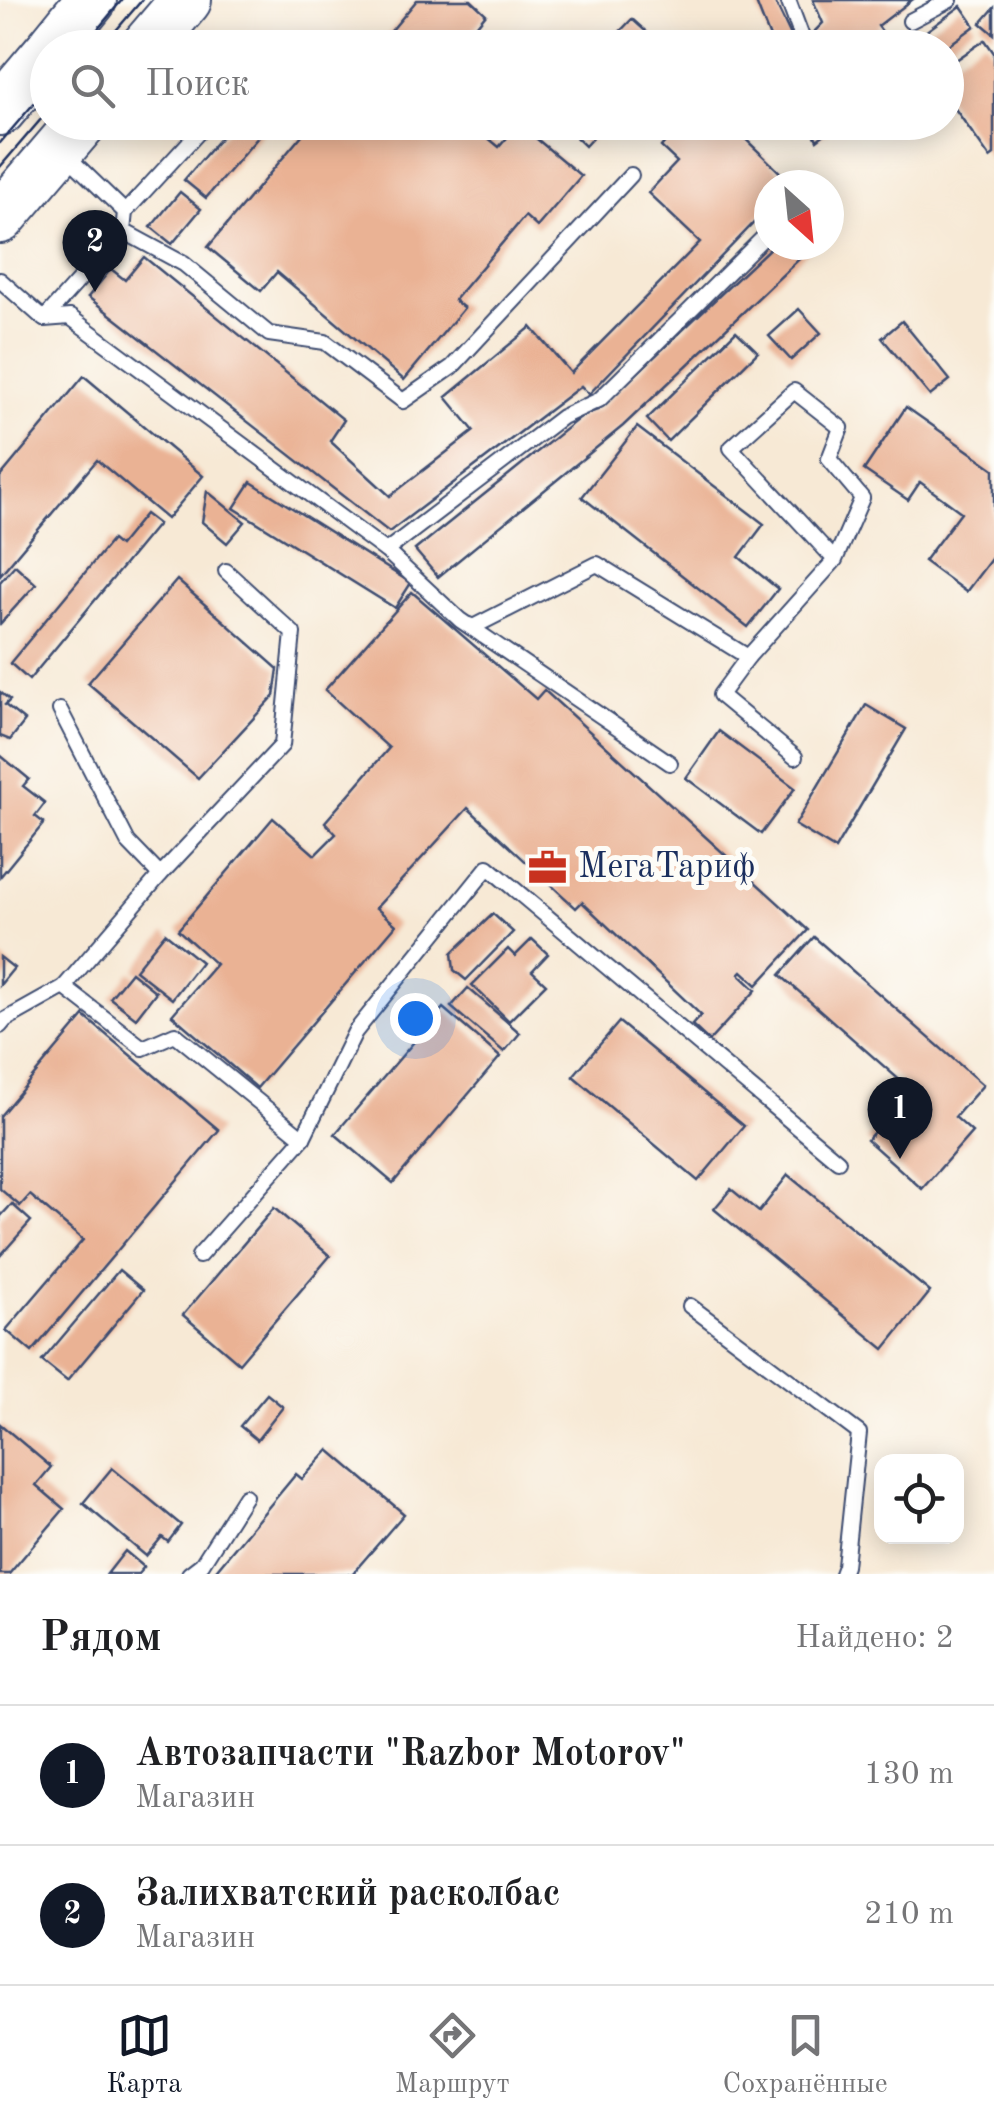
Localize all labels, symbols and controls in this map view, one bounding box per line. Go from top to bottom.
search box [30,30,964,140]
icon: search [65,58,120,113]
text: Поиск [145,66,250,104]
north arrow [754,170,844,260]
pin: 2 [62,210,128,292]
office icon: МегаТариф [527,846,569,888]
place label: МегаТариф [578,850,756,886]
your location [390,993,441,1044]
pin: 1 [868,1076,932,1159]
map controls [874,1454,964,1544]
button: locate [874,1454,964,1544]
text: Рядом [40,1618,162,1660]
text: Найдено: 2 [795,1623,954,1655]
text: Автозапчасти "Razbor Motorov" [135,1736,685,1774]
text: 1 [63,1759,82,1791]
text: 130 m [864,1759,954,1791]
text: Магазин [135,1783,255,1815]
text: Залихватский расколбас [135,1876,560,1914]
text: 2 [63,1899,82,1931]
text: 210 m [864,1899,954,1931]
text: Магазин [135,1923,255,1955]
tab: Карта [106,2008,182,2103]
tab: Маршрут [395,2008,510,2103]
tab: Сохранённые [722,2008,888,2103]

